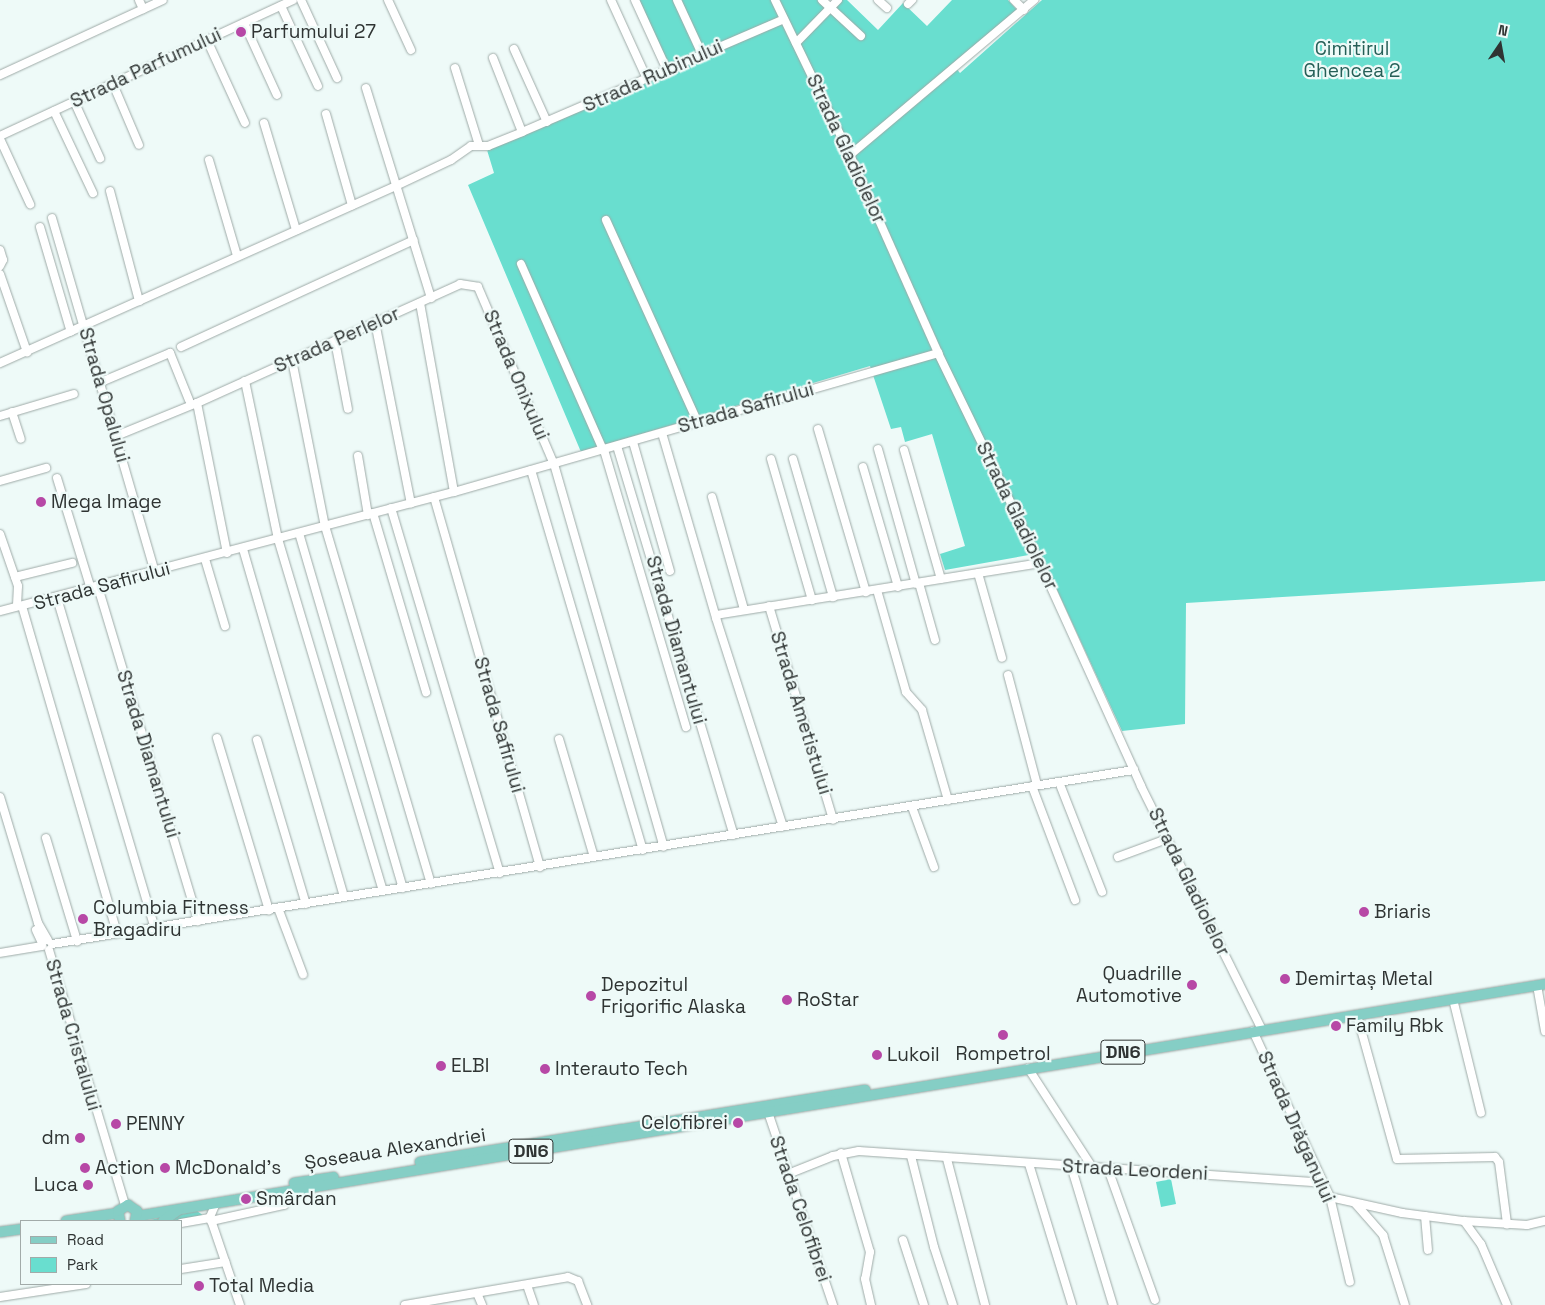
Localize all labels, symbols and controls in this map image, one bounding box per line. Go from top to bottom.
north arrow [1475,20,1525,70]
place label: Parfumului 27 [251,21,376,43]
text: N [1497,21,1510,40]
street label: Strada Parfumului [67,23,225,113]
marker: Parfumului 27 [235,26,247,38]
street label: Strada Rubinului [580,35,726,117]
park label: Cimitirul Ghencea 2 [1304,38,1400,82]
street label: Strada Gladiolelor [801,71,891,227]
street label: Strada Perlelor [271,302,403,378]
street label: Strada Onixului [478,307,554,443]
street label: Strada Opalului [74,325,134,465]
street label: Strada Safirului [675,378,817,438]
street label: Strada Gladiolelor [971,438,1063,594]
place label: Mega Image [51,491,162,513]
marker: Mega Image [35,496,47,508]
street label: Strada Diamantului [641,553,711,727]
street label: Strada Safirului [31,557,173,615]
street label: Strada Ametistului [765,629,837,797]
street label: Strada Safirului [469,654,529,796]
street label: Strada Diamantului [112,667,184,841]
street label: Strada Gladiolelor [1143,804,1235,960]
place label: Columbia Fitness Bragadiru [93,897,249,941]
place label: Briaris [1374,901,1431,923]
marker: Briaris [1358,906,1370,918]
marker: Columbia Fitness Bragadiru [77,913,89,925]
street label: Strada Cristalului [40,957,106,1113]
place label: Quadrille Automotive [1076,963,1182,1007]
place label: Demirtaș Metal [1295,968,1433,990]
marker: Demirtaș Metal [1279,973,1291,985]
place label: Depozitul Frigorific Alaska [601,974,746,1018]
marker: Quadrille Automotive [1186,979,1198,991]
place label: RoStar [797,989,859,1011]
marker: Depozitul Frigorific Alaska [585,990,597,1002]
marker: RoStar [781,994,793,1006]
place label: Family Rbk [1346,1015,1444,1037]
marker: Family Rbk [1330,1020,1342,1032]
marker: Rompetrol [997,1029,1009,1041]
road number: DN6 [1099,1036,1147,1068]
place label: Rompetrol [955,1043,1051,1065]
place label: Lukoil [887,1044,940,1066]
street label: Strada Drăganului [1252,1048,1340,1206]
marker: Lukoil [871,1049,883,1061]
place label: ELBI [451,1055,489,1077]
place label: Interauto Tech [555,1058,688,1080]
marker: ELBI [435,1060,447,1072]
marker: Interauto Tech [539,1063,551,1075]
place label: Celofibrei [641,1112,728,1134]
place label: PENNY [126,1113,185,1135]
marker: Celofibrei [732,1117,744,1129]
marker: PENNY [110,1118,122,1130]
street label: Șoseaua Alexandriei [303,1123,487,1175]
place label: dm [41,1127,70,1149]
marker: dm [74,1132,86,1144]
street label: Strada Celofibrei [764,1133,836,1285]
road number: DN6 [507,1136,555,1166]
street label: Strada Leordeni [1062,1155,1208,1185]
place label: Action [95,1157,155,1179]
place label: McDonald's [175,1157,281,1179]
marker: Action [79,1162,91,1174]
marker: McDonald's [159,1162,171,1174]
place label: Luca [34,1174,78,1196]
marker: Luca [82,1179,94,1191]
place label: Smârdan [256,1188,337,1210]
marker: Smârdan [240,1193,252,1205]
legend [20,1220,182,1285]
text: Road [67,1230,104,1249]
text: Park [67,1255,98,1274]
place label: Total Media [209,1275,314,1297]
marker: Total Media [193,1280,205,1292]

